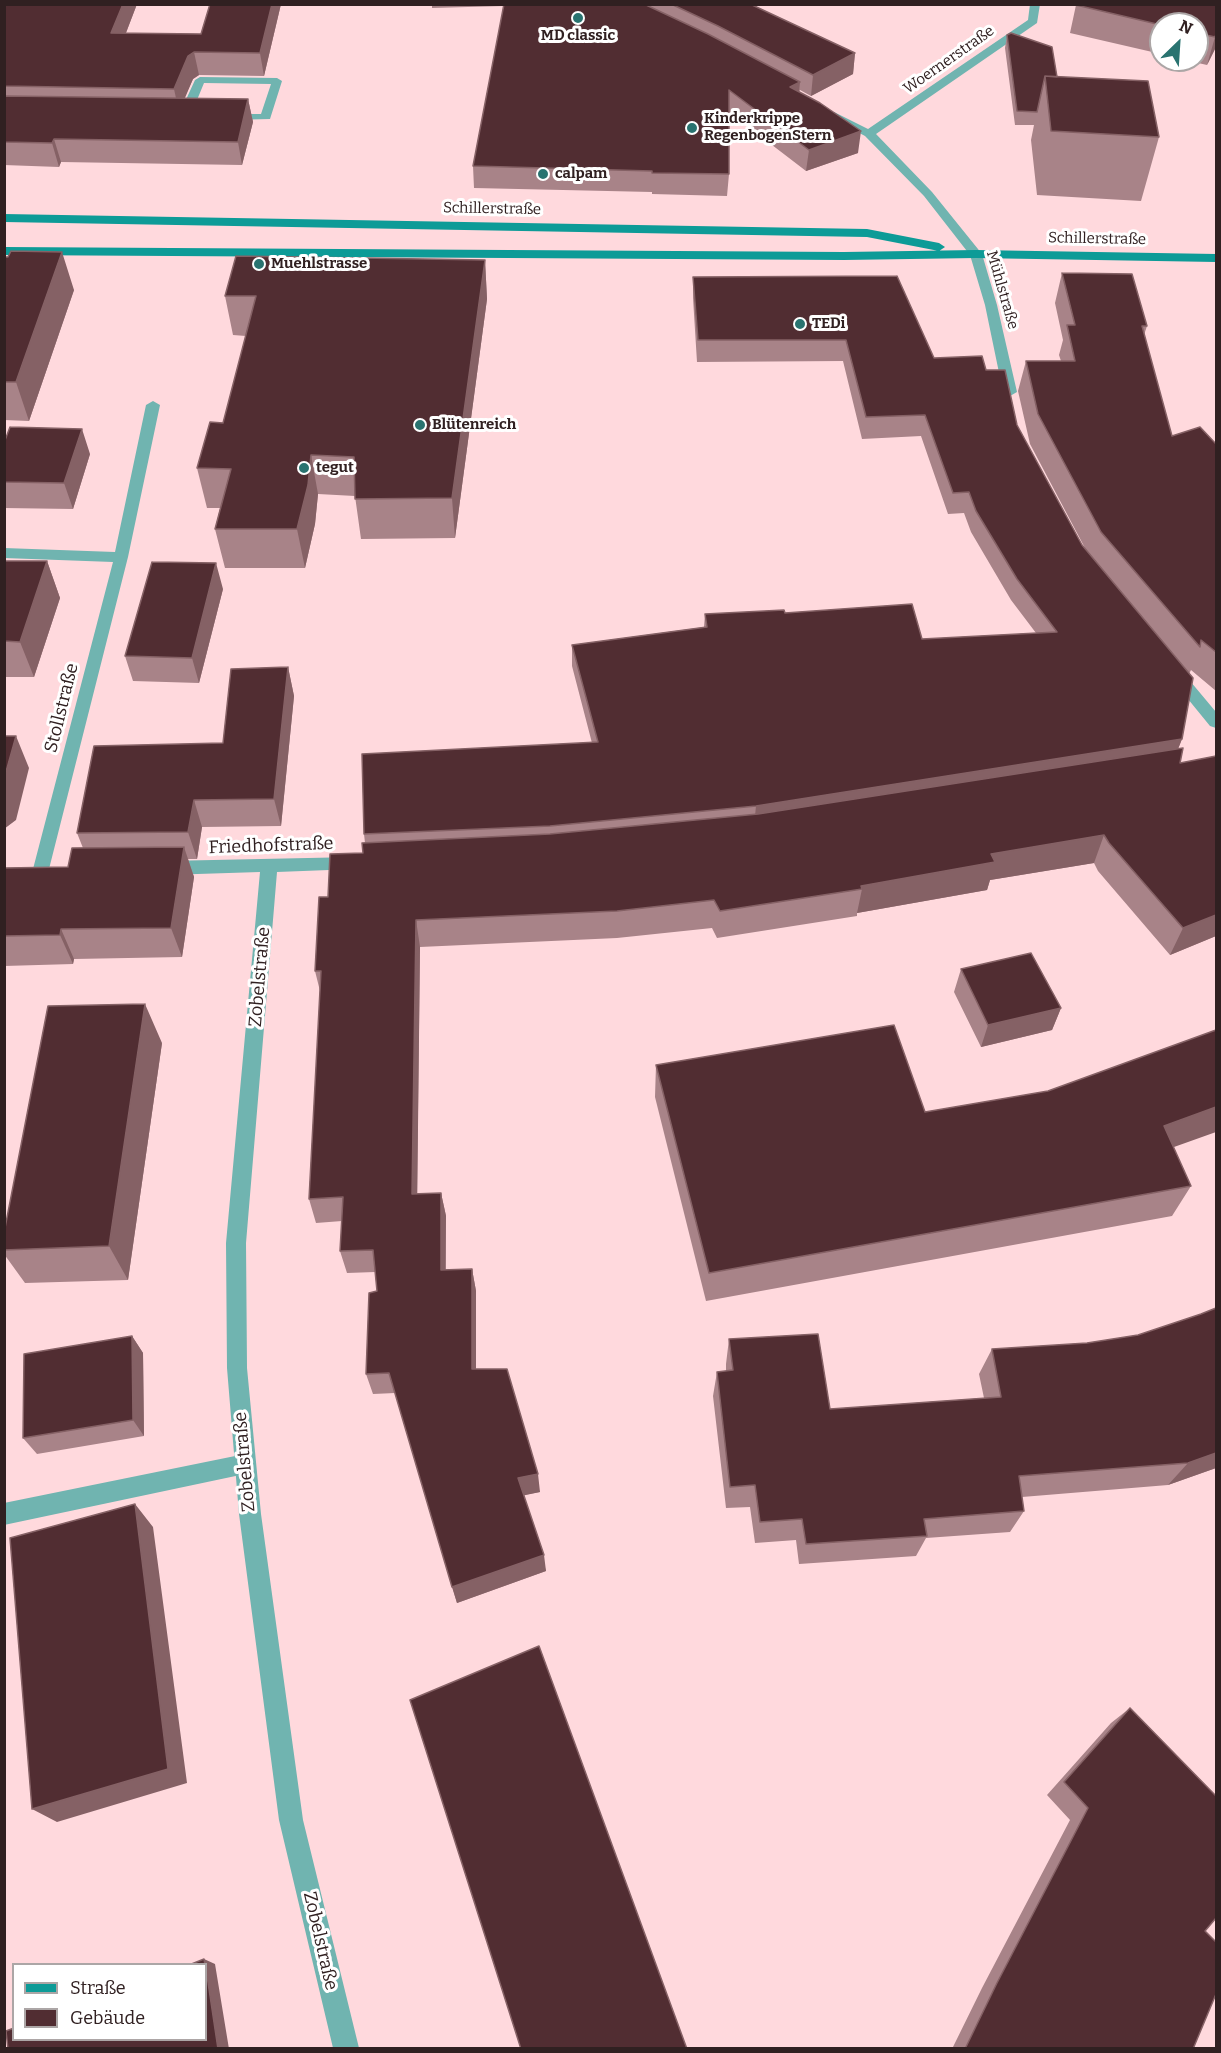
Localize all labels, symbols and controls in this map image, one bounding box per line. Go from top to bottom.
marker: MD classic [571,11,585,25]
north arrow [1149,12,1209,72]
text: N [1176,16,1196,38]
street label: Woernerstraße [900,22,998,98]
place label: MD classic [541,27,615,45]
place label: Kinderkrippe RegenbogenStern [704,110,831,145]
marker: Kinderkrippe RegenbogenStern [685,121,699,135]
place label: calpam [555,165,607,183]
marker: calpam [536,167,550,181]
street label: Schillerstraße [443,199,541,219]
street label: Schillerstraße [1048,229,1146,249]
street label: Mühlstraße [982,249,1022,331]
place label: Muehlstrasse [271,255,367,273]
marker: Muehlstrasse [252,257,266,271]
place label: TEDi [812,315,845,333]
marker: TEDi [793,317,807,331]
place label: Blütenreich [432,416,516,434]
marker: Blütenreich [413,418,427,432]
place label: tegut [316,459,354,477]
marker: tegut [297,461,311,475]
street label: Stollstraße [40,661,84,755]
street label: Friedhofstraße [208,833,334,859]
street label: Zobelstraße [245,926,275,1028]
street label: Zobelstraße [230,1411,260,1513]
street label: Zobelstraße [298,1890,342,1992]
legend [12,1963,207,2041]
text: Straße [70,1977,126,1999]
text: Gebäude [70,2007,145,2029]

